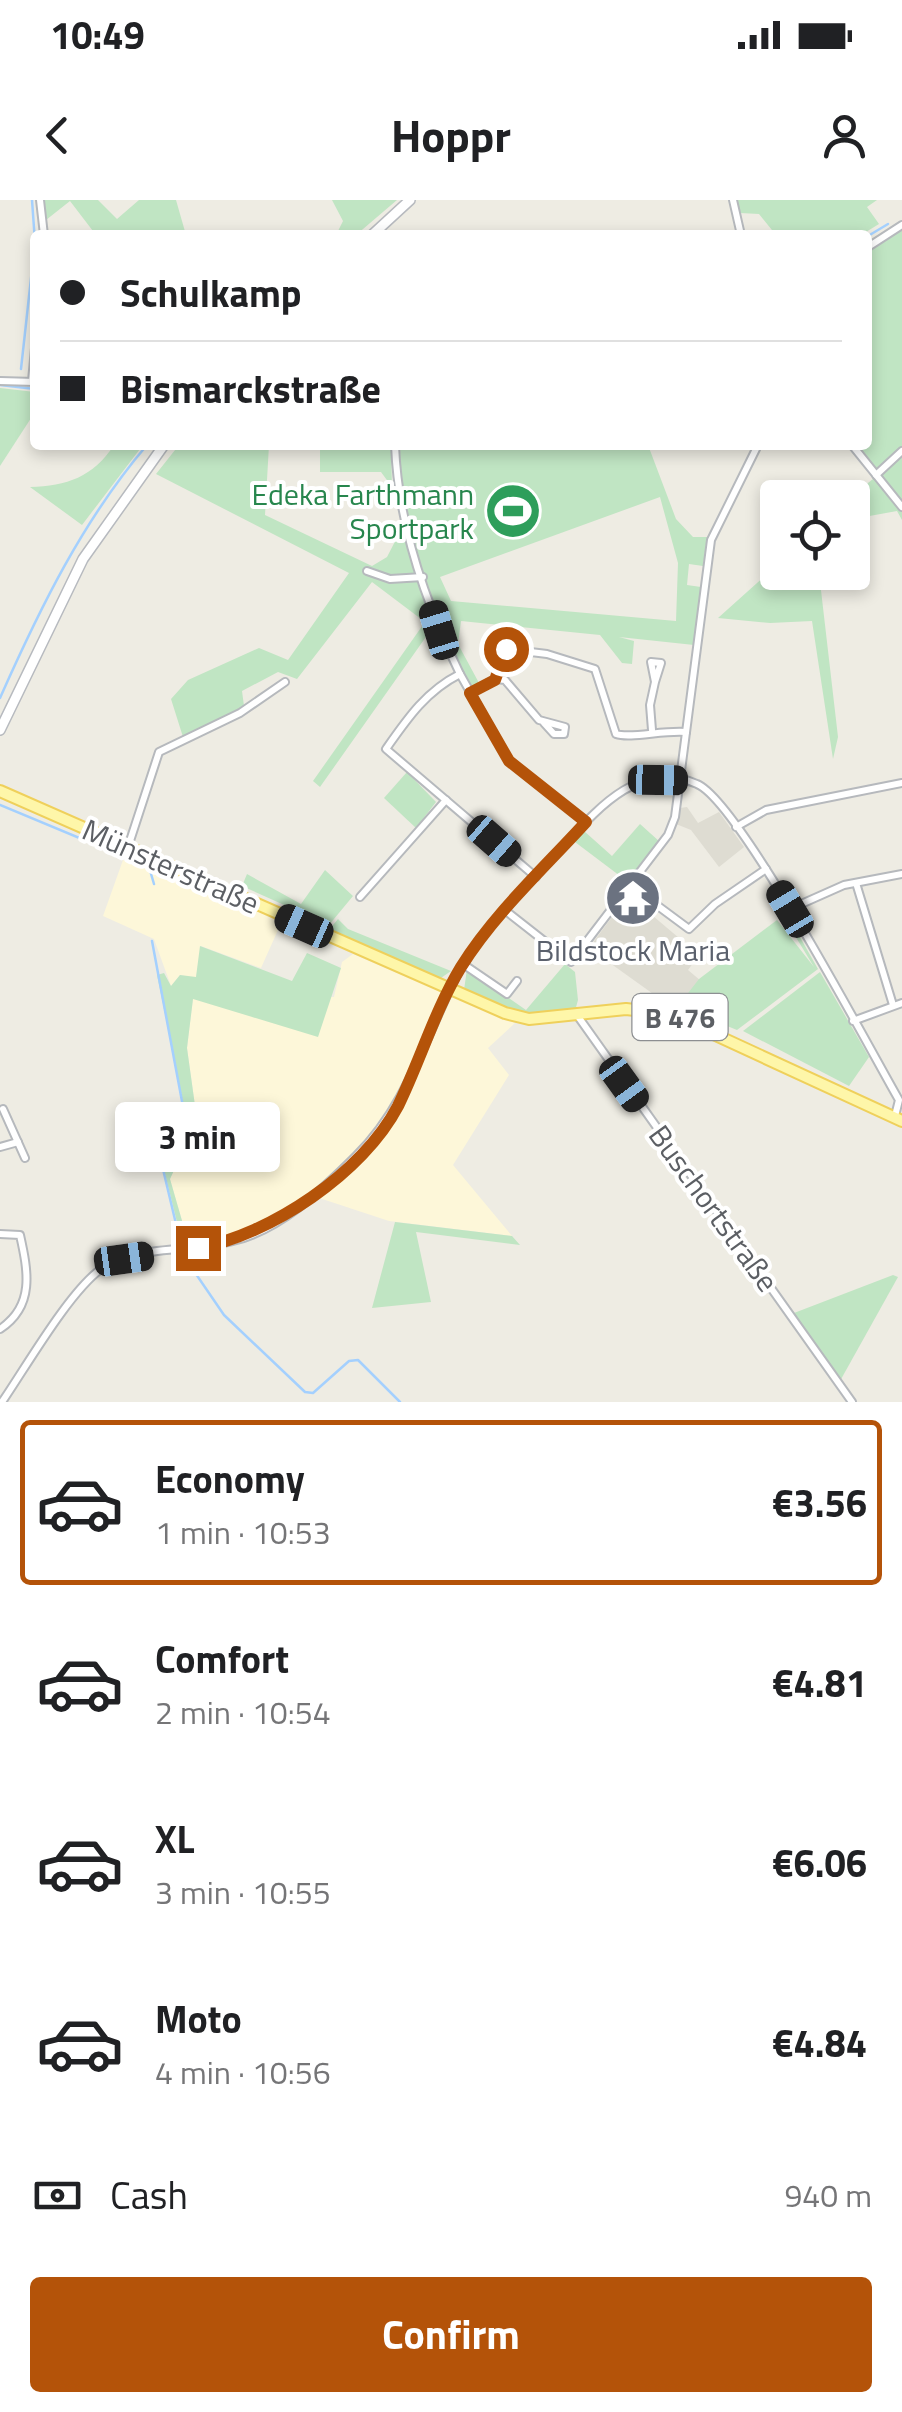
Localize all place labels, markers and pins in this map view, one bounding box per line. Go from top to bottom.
place label: Edeka Farthmann Sportpark [252,471,474,551]
sports icon: Edeka Farthmann Sportpark [483,481,543,541]
temple icon: Bildstock Maria [603,868,663,928]
place label: Bildstock Maria [536,927,730,973]

